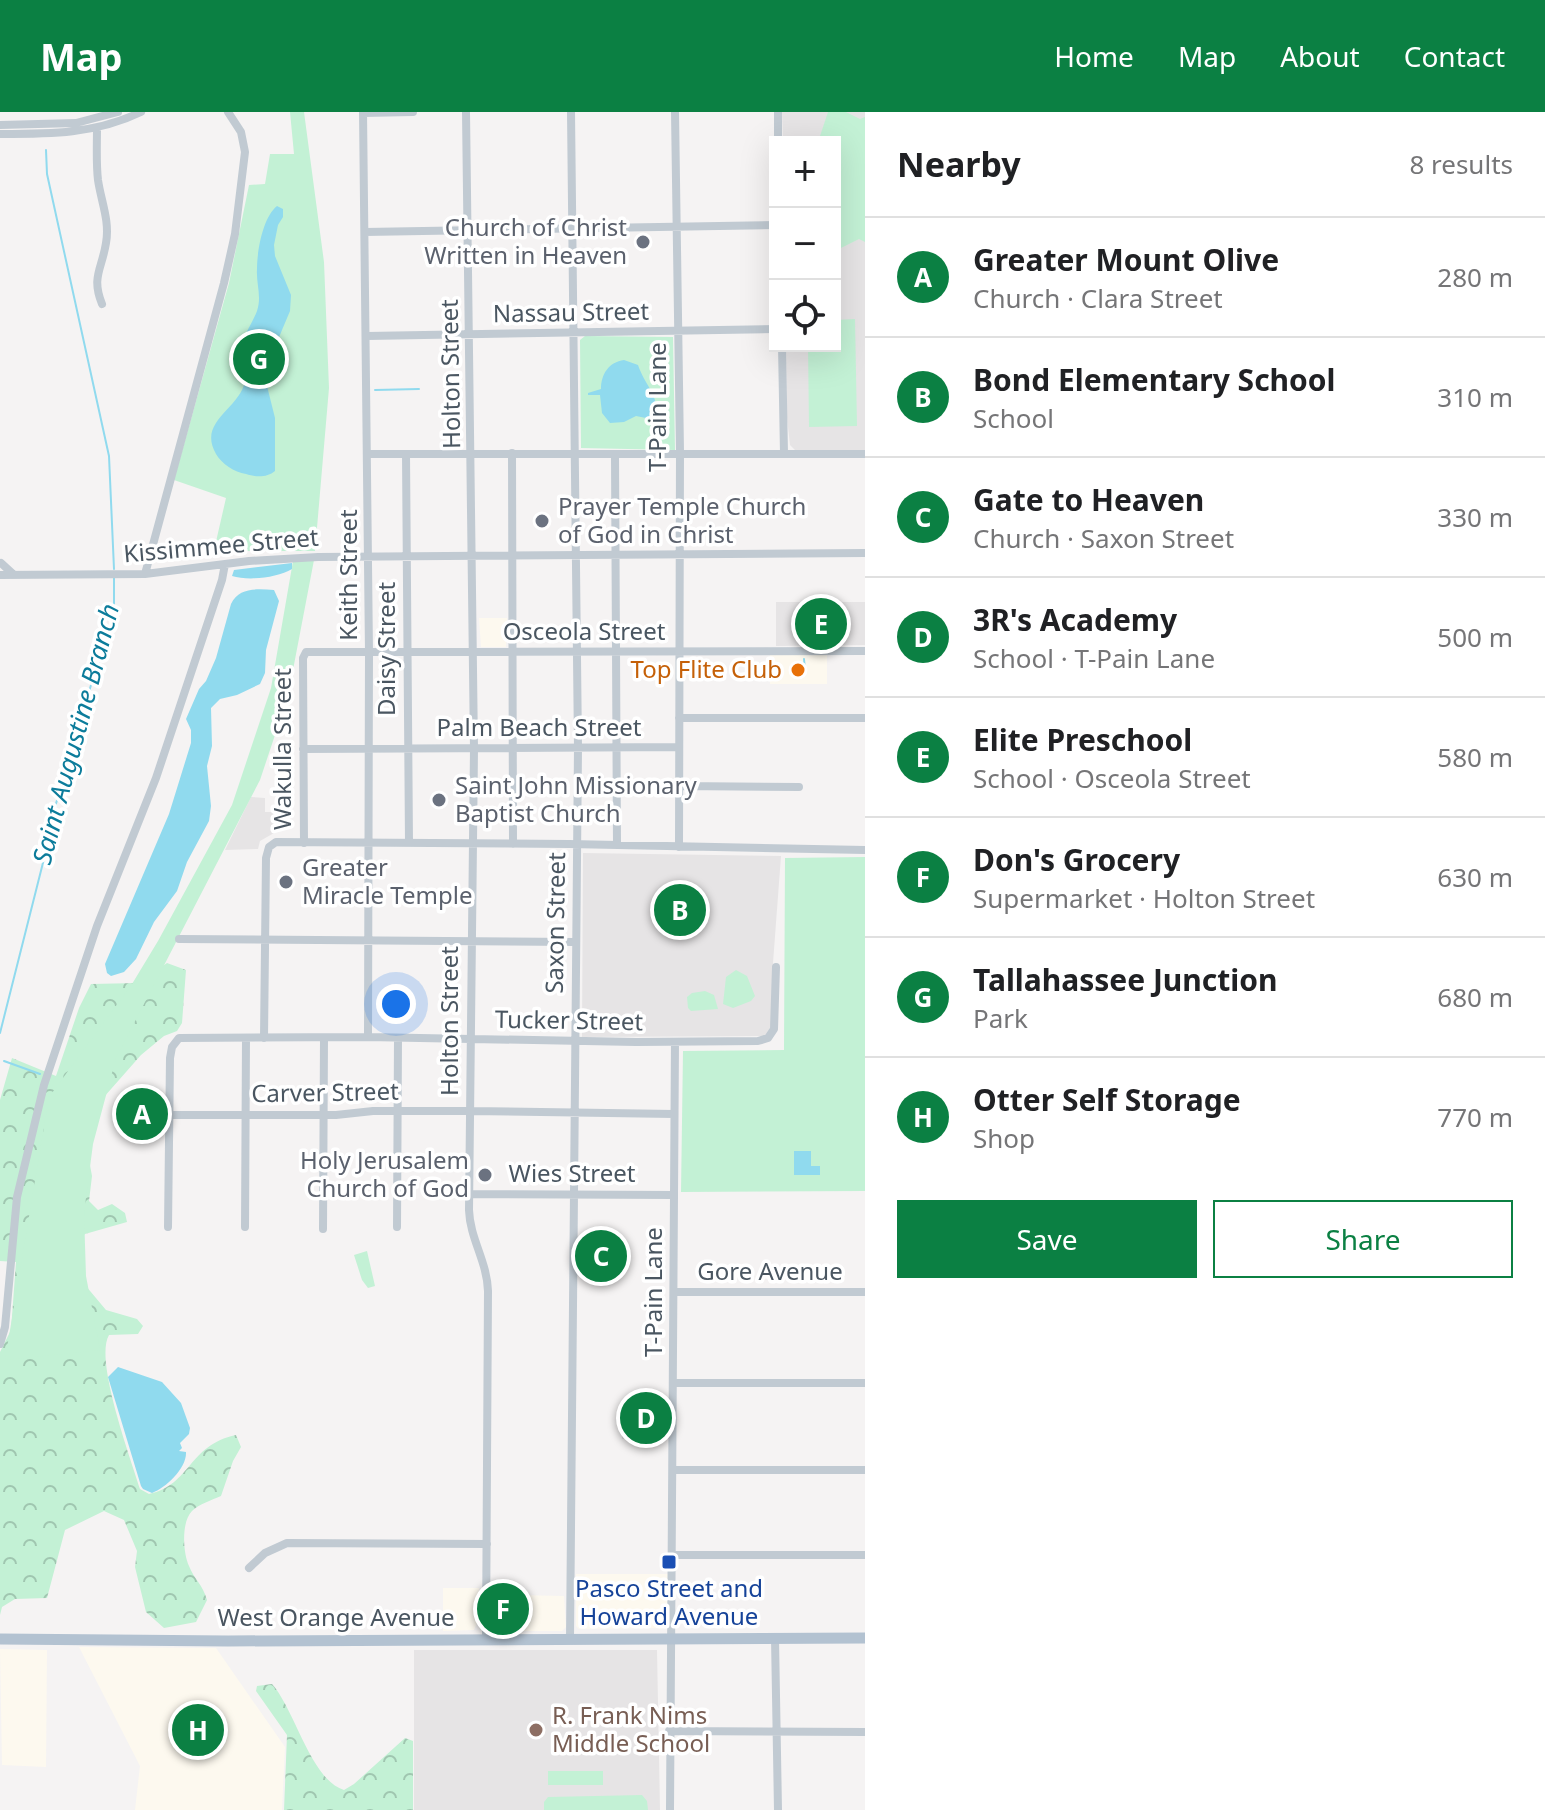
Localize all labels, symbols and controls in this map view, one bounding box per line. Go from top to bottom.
text: Map [40,30,123,82]
text: Home [1054,37,1134,75]
text: Map [1178,37,1236,75]
text: About [1280,37,1360,75]
text: Contact [1404,37,1505,75]
map controls [769,136,841,352]
button: + [769,136,841,208]
text: Nearby [897,141,1021,187]
text: 8 results [1409,146,1513,182]
button: − [769,208,841,280]
place label: Church of Christ Written in Heaven [424,210,627,271]
marker: Church of Christ Written in Heaven [634,233,652,251]
text: Greater Mount Olive [973,239,1279,280]
text: A [914,259,932,295]
text: 280 m [1437,259,1513,295]
button: locate [769,280,841,352]
text: Church · Clara Street [973,280,1223,316]
street label: Nassau Street [493,294,650,329]
street label: Holton Street [432,299,467,449]
pin: G [233,329,285,389]
street label: T-Pain Lane [640,342,673,472]
text: Bond Elementary School [973,359,1336,400]
text: B [914,379,932,415]
text: 310 m [1437,379,1513,415]
text: School [973,400,1054,436]
text: Gate to Heaven [973,479,1204,520]
place label: Prayer Temple Church of God in Christ [558,489,806,550]
text: C [915,499,931,535]
text: 330 m [1437,499,1513,535]
street label: Keith Street [331,509,364,641]
marker: Prayer Temple Church of God in Christ [533,512,551,530]
street label: Kissimmee Street [122,520,320,569]
text: Church · Saxon Street [973,520,1234,556]
street label: Daisy Street [369,582,402,716]
pin: E [795,594,847,654]
text: 3R's Academy [973,599,1177,640]
water label: Saint Augustine Branch [23,600,127,868]
street label: Osceola Street [503,614,666,647]
text: D [913,619,933,655]
text: 500 m [1437,619,1513,655]
text: School · T-Pain Lane [973,640,1215,676]
place label: Top Flite Club [631,652,782,685]
marker: Top Flite Club [789,661,807,679]
street label: Wakulla Street [265,668,298,830]
street label: Palm Beach Street [436,710,642,743]
text: Elite Preschool [973,719,1192,760]
text: E [916,739,930,775]
text: 580 m [1437,739,1513,775]
text: School · Osceola Street [973,760,1251,796]
place label: Saint John Missionary Baptist Church [455,768,697,829]
marker: Saint John Missionary Baptist Church [430,791,448,809]
text: Don's Grocery [973,839,1180,880]
place label: Greater Miracle Temple [302,850,472,911]
street label: Saxon Street [537,852,572,994]
text: F [916,859,930,895]
text: 630 m [1437,859,1513,895]
marker: Greater Miracle Temple [277,873,295,891]
pin: B [654,880,706,940]
text: Supermarket · Holton Street [973,880,1315,916]
street label: Holton Street [432,946,465,1096]
text: Tallahassee Junction [973,959,1278,1000]
text: G [914,979,932,1015]
text: 680 m [1437,979,1513,1015]
your location [376,984,416,1024]
text: Park [973,1000,1028,1036]
street label: Tucker Street [495,1002,644,1037]
street label: Carver Street [251,1074,399,1109]
text: Otter Self Storage [973,1079,1241,1120]
pin: A [116,1084,168,1144]
text: H [913,1099,933,1135]
text: 770 m [1437,1099,1513,1135]
text: Shop [973,1120,1035,1156]
place label: Holy Jerusalem Church of God [300,1143,469,1204]
street label: Wies Street [509,1156,636,1189]
marker: Holy Jerusalem Church of God [476,1166,494,1184]
button: Save [897,1200,1197,1278]
button: Share [1213,1200,1513,1278]
pin: C [575,1226,627,1286]
street label: T-Pain Lane [636,1227,669,1357]
street label: Gore Avenue [697,1254,843,1287]
pin: D [620,1388,672,1448]
marker: Pasco Street and Howard Avenue [660,1553,678,1571]
place label: Pasco Street and Howard Avenue [575,1571,763,1632]
pin: F [477,1579,529,1639]
street label: West Orange Avenue [217,1600,455,1633]
place label: R. Frank Nims Middle School [552,1698,710,1759]
pin: H [172,1700,224,1760]
marker: R. Frank Nims Middle School [527,1721,545,1739]

